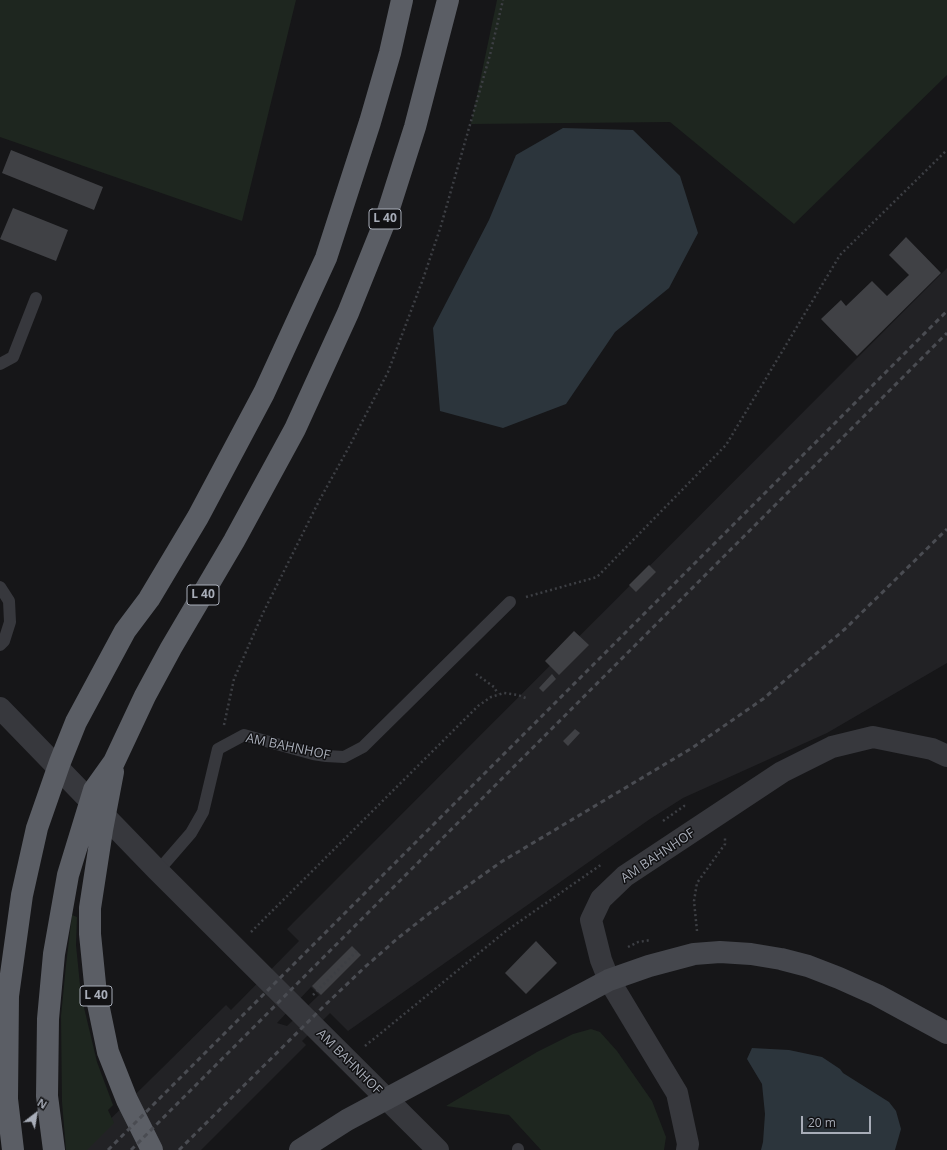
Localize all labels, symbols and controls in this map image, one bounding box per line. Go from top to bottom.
road number: L 40 [369,209,401,229]
road number: L 40 [187,585,219,605]
street label: AM BAHNHOF [244,730,332,764]
street label: AM BAHNHOF [618,826,698,886]
road number: L 40 [80,986,112,1006]
street label: AM BAHNHOF [313,1026,385,1098]
north arrow [16,1094,56,1134]
text: N [35,1095,50,1112]
scale bar [803,1108,873,1134]
text: 20 m [808,1114,836,1131]

